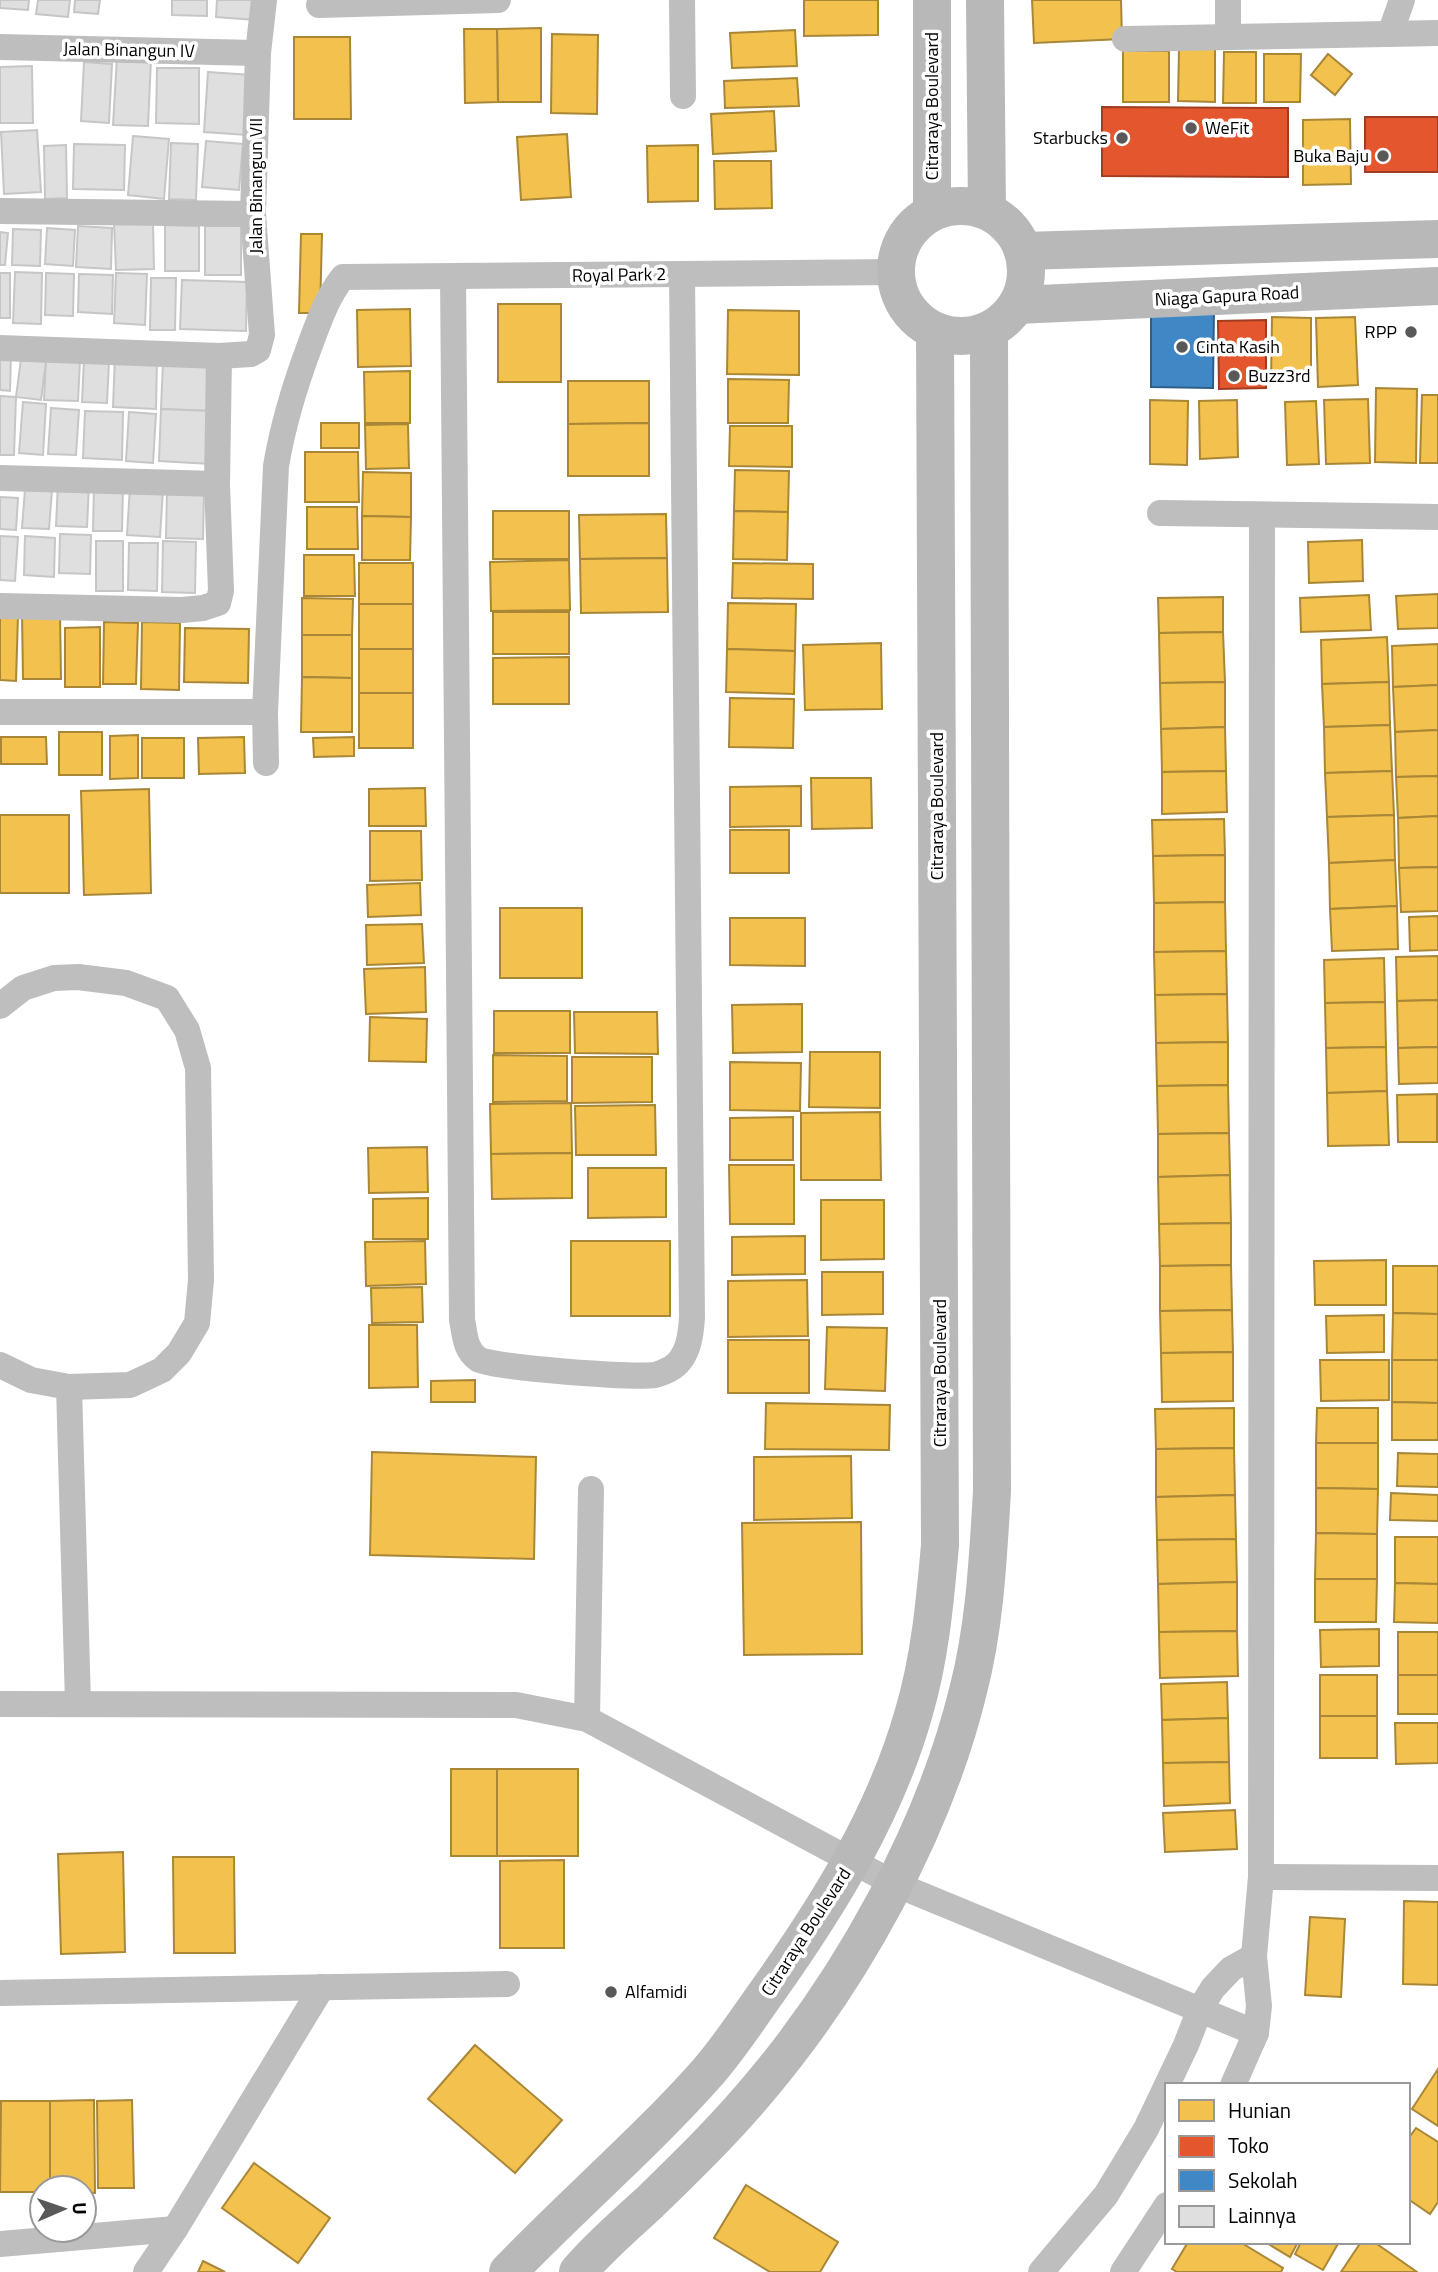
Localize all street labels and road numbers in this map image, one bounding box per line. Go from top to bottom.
street label: Citraraya Boulevard [918,32,945,180]
street label: Jalan Binangun IV [63,35,196,64]
street label: Jalan Binangun VII [242,118,269,254]
street label: Royal Park 2 [572,260,666,289]
street label: Niaga Gapura Road [1154,278,1300,313]
street label: Citraraya Boulevard [923,732,950,880]
street label: Citraraya Boulevard [926,1299,953,1447]
street label: Citraraya Boulevard [754,1862,857,2001]

